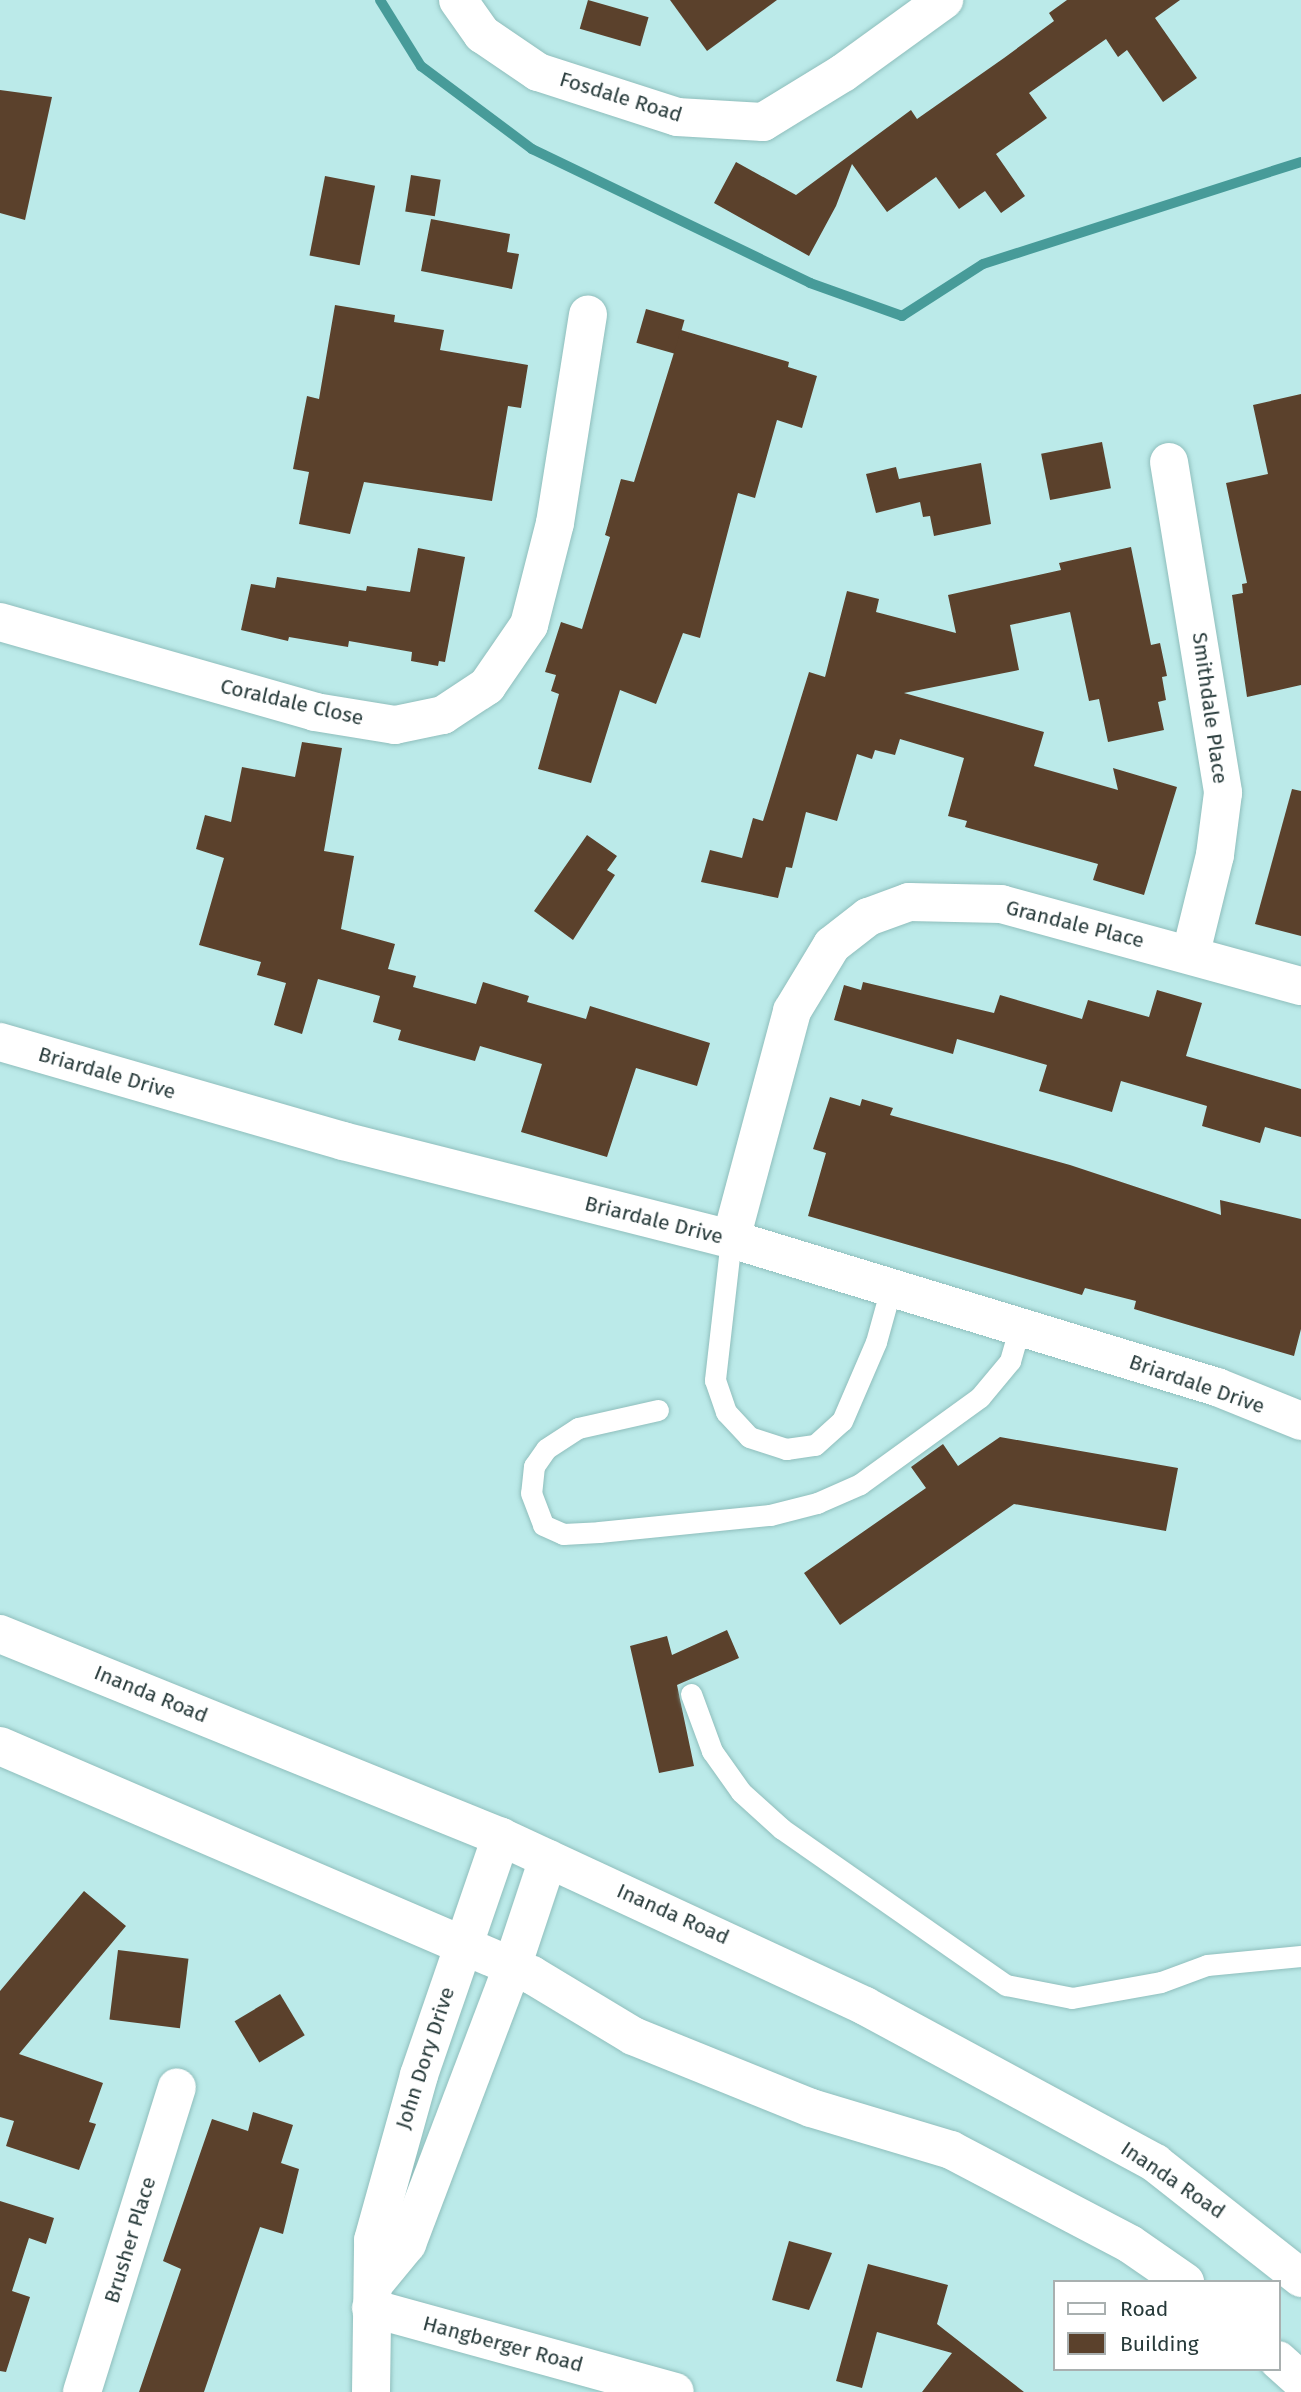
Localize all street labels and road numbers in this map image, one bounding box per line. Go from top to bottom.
street label: Fosdale Road [557,66,685,128]
street label: Smithdale Place [1187,631,1233,785]
street label: Coraldale Close [218,673,366,731]
street label: Grandale Place [1003,895,1147,953]
street label: Briardale Drive [35,1041,179,1105]
street label: Briardale Drive [582,1191,726,1249]
street label: Briardale Drive [1126,1349,1268,1419]
street label: Inanda Road [91,1660,211,1728]
street label: Inanda Road [613,1878,733,1950]
street label: John Dory Drive [390,1984,460,2132]
street label: Inanda Road [1116,2136,1230,2224]
street label: Brusher Place [99,2174,161,2306]
street label: Hangberger Road [420,2311,586,2377]

